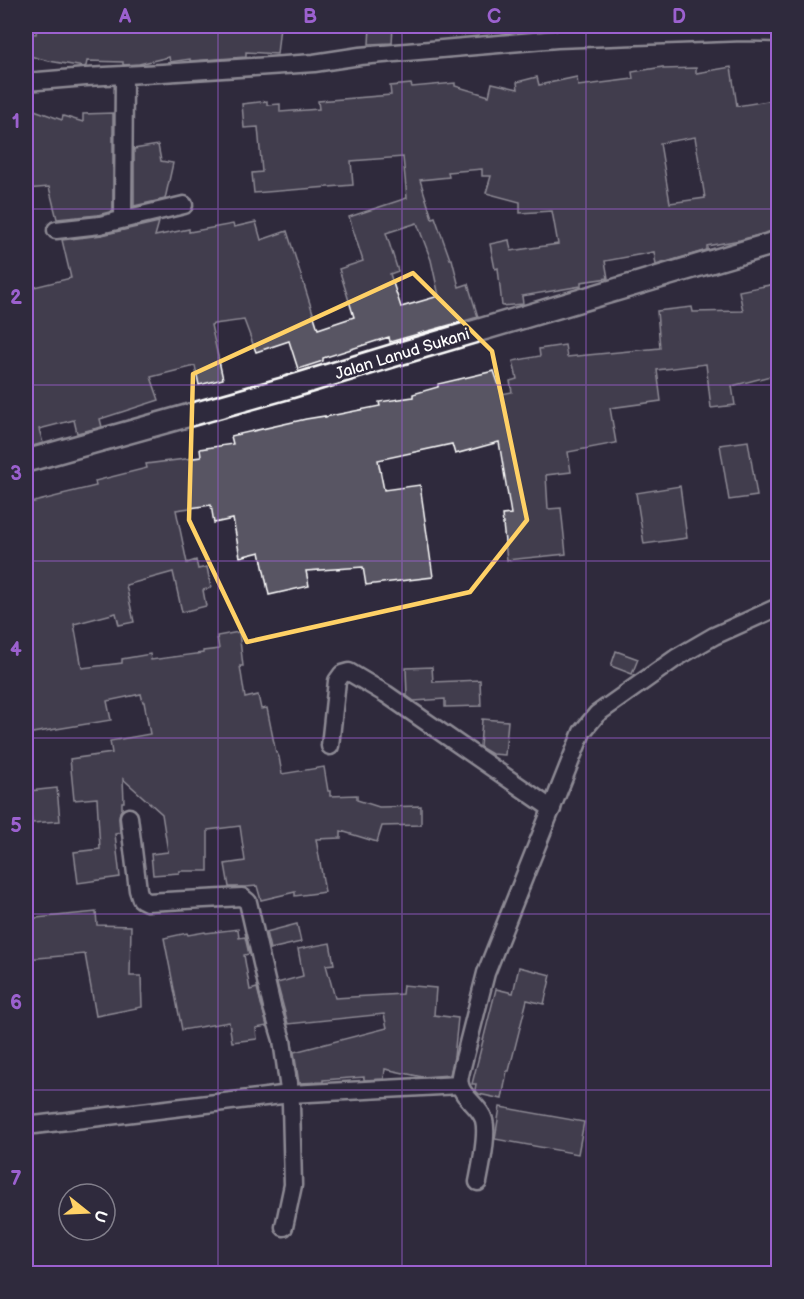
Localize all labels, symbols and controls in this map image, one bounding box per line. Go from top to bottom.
text: A [118,5,132,29]
text: B [303,5,317,29]
text: C [487,5,501,29]
text: D [672,5,686,29]
text: 1 [12,110,20,134]
text: 2 [10,286,22,310]
street label: Jalan Lanud Sukani [333,325,472,384]
text: 3 [10,462,22,486]
text: 4 [10,638,22,662]
text: 5 [10,814,22,838]
text: 6 [10,991,22,1015]
text: 7 [10,1167,22,1191]
north arrow [57,1182,117,1242]
text: U [89,1208,111,1225]

